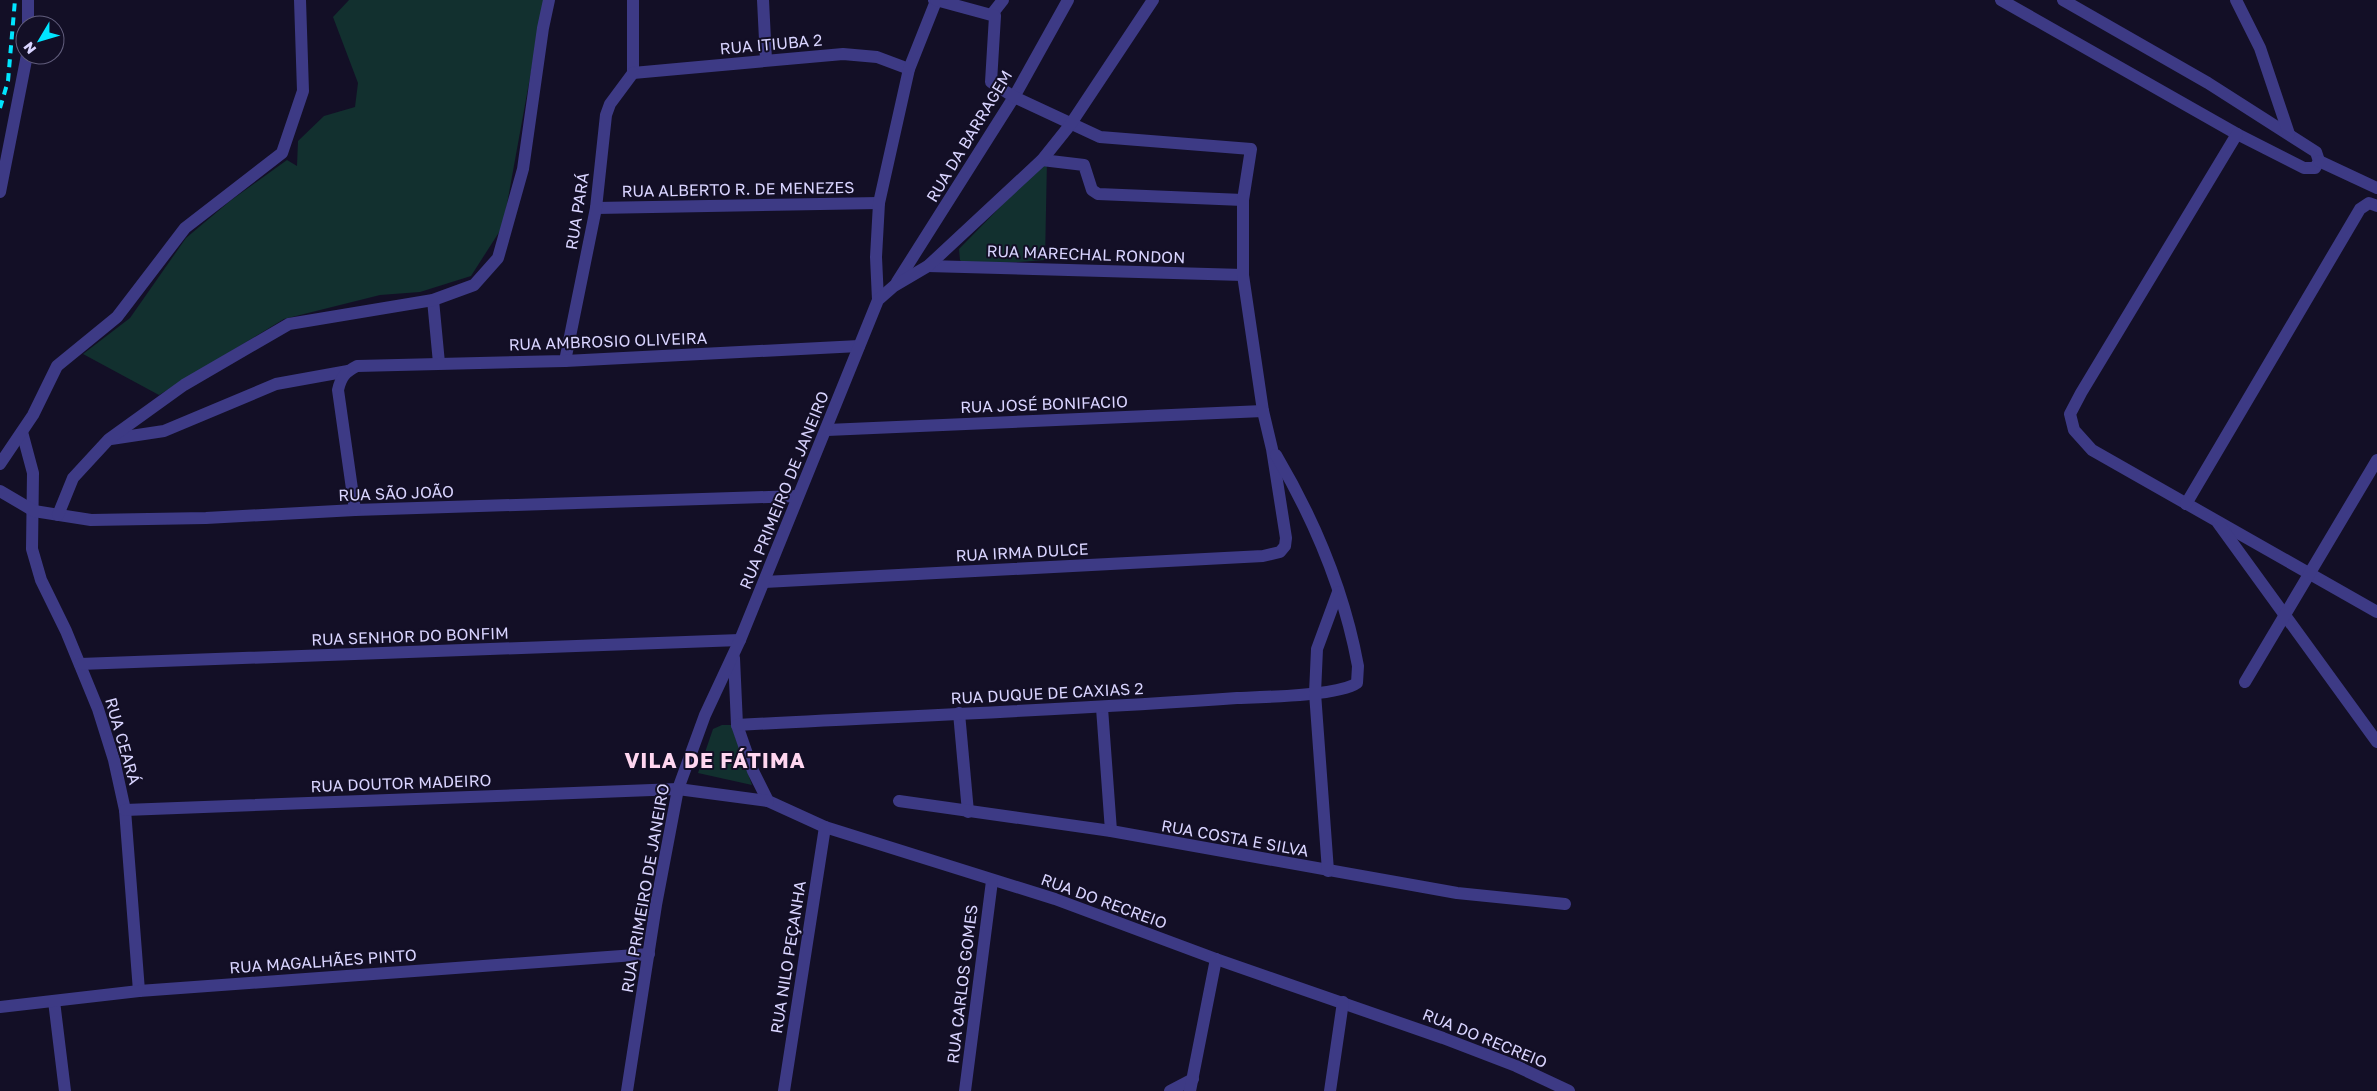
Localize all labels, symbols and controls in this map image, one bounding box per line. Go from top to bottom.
north arrow [15,15,65,65]
street label: RUA ITIUBA 2 [719,30,823,58]
text: N [19,39,39,58]
street label: RUA DA BARRAGEM [922,66,1016,206]
street label: RUA PARÁ [561,171,593,251]
street label: RUA ALBERTO R. DE MENEZES [621,177,855,201]
street label: RUA MARECHAL RONDON [986,241,1186,267]
street label: RUA AMBROSIO OLIVEIRA [508,328,708,354]
street label: RUA PRIMEIRO DE JANEIRO [735,388,833,592]
street label: RUA JOSÉ BONIFACIO [960,391,1128,417]
street label: RUA SÃO JOÃO [338,481,454,505]
street label: RUA IRMA DULCE [955,539,1089,565]
street label: RUA SENHOR DO BONFIM [311,623,509,649]
street label: RUA DUQUE DE CAXIAS 2 [950,678,1144,708]
street label: RUA CEARÁ [101,695,145,787]
district label: VILA DE FÁTIMA [624,747,806,773]
street label: RUA DOUTOR MADEIRO [310,770,492,796]
street label: RUA PRIMEIRO DE JANEIRO [617,782,673,994]
street label: RUA COSTA E SILVA [1160,815,1311,861]
street label: RUA DO RECREIO [1038,869,1170,933]
street label: RUA NILO PEÇANHA [766,879,810,1035]
street label: RUA CARLOS GOMES [942,903,982,1065]
street label: RUA MAGALHÃES PINTO [229,944,417,978]
street label: RUA DO RECREIO [1420,1004,1550,1072]

